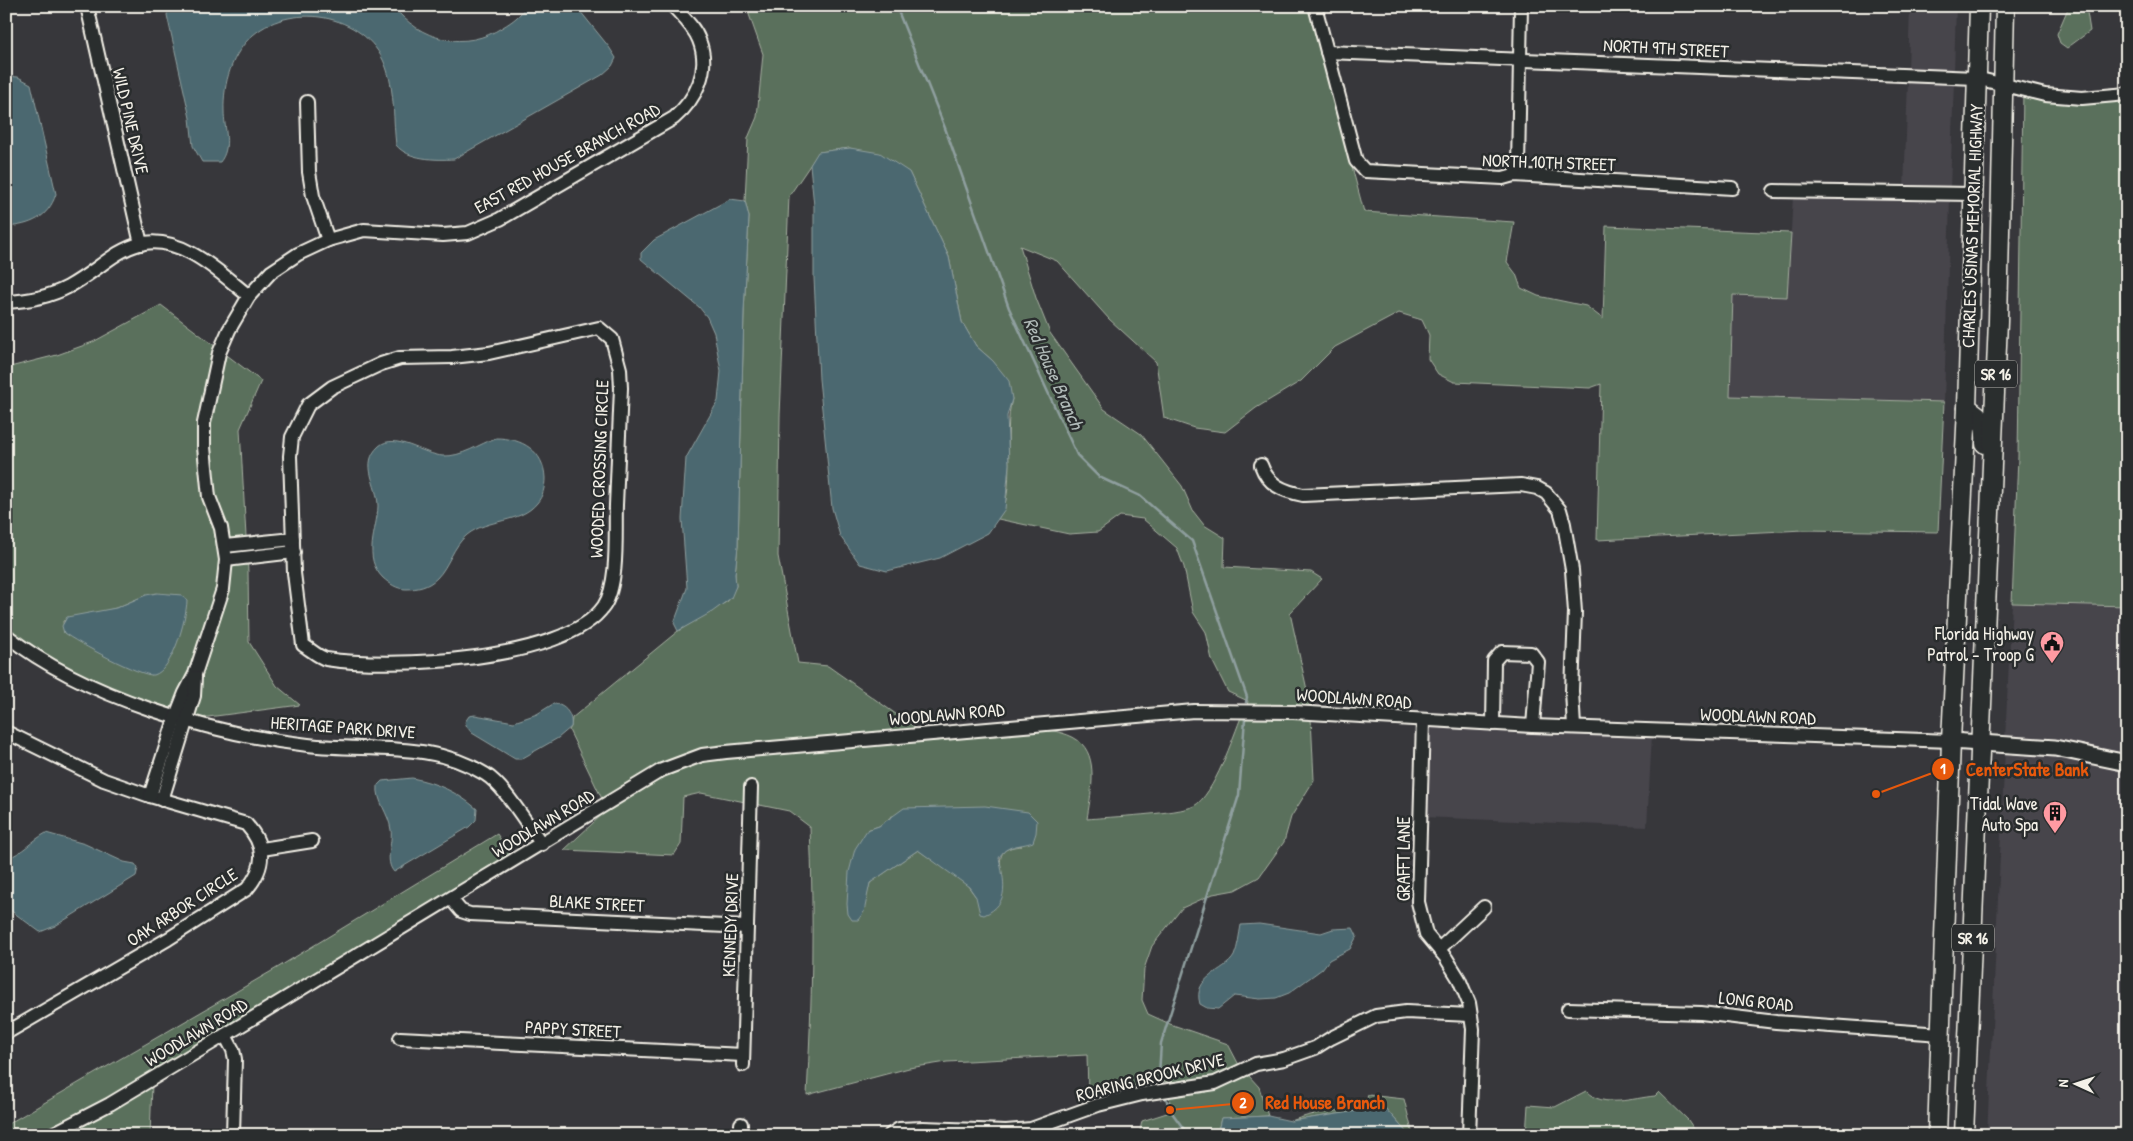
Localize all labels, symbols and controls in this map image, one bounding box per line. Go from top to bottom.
street label: NORTH 9TH STREET [1603,32,1730,64]
street label: WILD PINE DRIVE [107,65,155,177]
street label: EAST RED HOUSE BRANCH ROAD [470,96,665,220]
street label: CHARLES USINAS MEMORIAL HIGHWAY [1955,103,1989,349]
street label: NORTH 10TH STREET [1482,147,1617,177]
water label: Red House Branch [1018,313,1091,435]
road number: SR 16 [1975,360,2017,388]
street label: WOODED CROSSING CIRCLE [583,379,615,559]
place label: Florida Highway Patrol - Troop G [1927,621,2034,667]
public building icon: Florida Highway Patrol - Troop G [2039,630,2065,664]
street label: WOODLAWN ROAD [1296,682,1413,715]
street label: WOODLAWN ROAD [888,696,1006,731]
street label: WOODLAWN ROAD [1700,701,1817,731]
street label: HERITAGE PARK DRIVE [270,709,416,745]
callout: CenterState Bank [1930,752,2098,786]
text: CenterState Bank [1966,756,2088,782]
text: 1 [1940,758,1946,779]
street label: WOODLAWN ROAD [487,782,599,863]
place label: Tidal Wave Auto Spa [1970,791,2038,837]
building icon: Tidal Wave Auto Spa [2042,800,2068,834]
street label: GRAFFT LANE [1391,817,1416,901]
street label: OAK ARBOR CIRCLE [122,862,242,952]
street label: KENNEDY DRIVE [716,872,744,977]
street label: BLAKE STREET [549,888,646,918]
road number: SR 16 [1952,924,1994,951]
street label: LONG ROAD [1718,985,1795,1017]
street label: WOODLAWN ROAD [140,991,252,1072]
street label: PAPPY STREET [524,1014,622,1044]
street label: ROARING BROOK DRIVE [1073,1047,1227,1107]
north arrow [2050,1058,2100,1108]
text: N [2053,1079,2072,1088]
callout: Red House Branch [1230,1086,1395,1120]
text: Red House Branch [1265,1089,1385,1115]
text: 2 [1239,1092,1247,1113]

